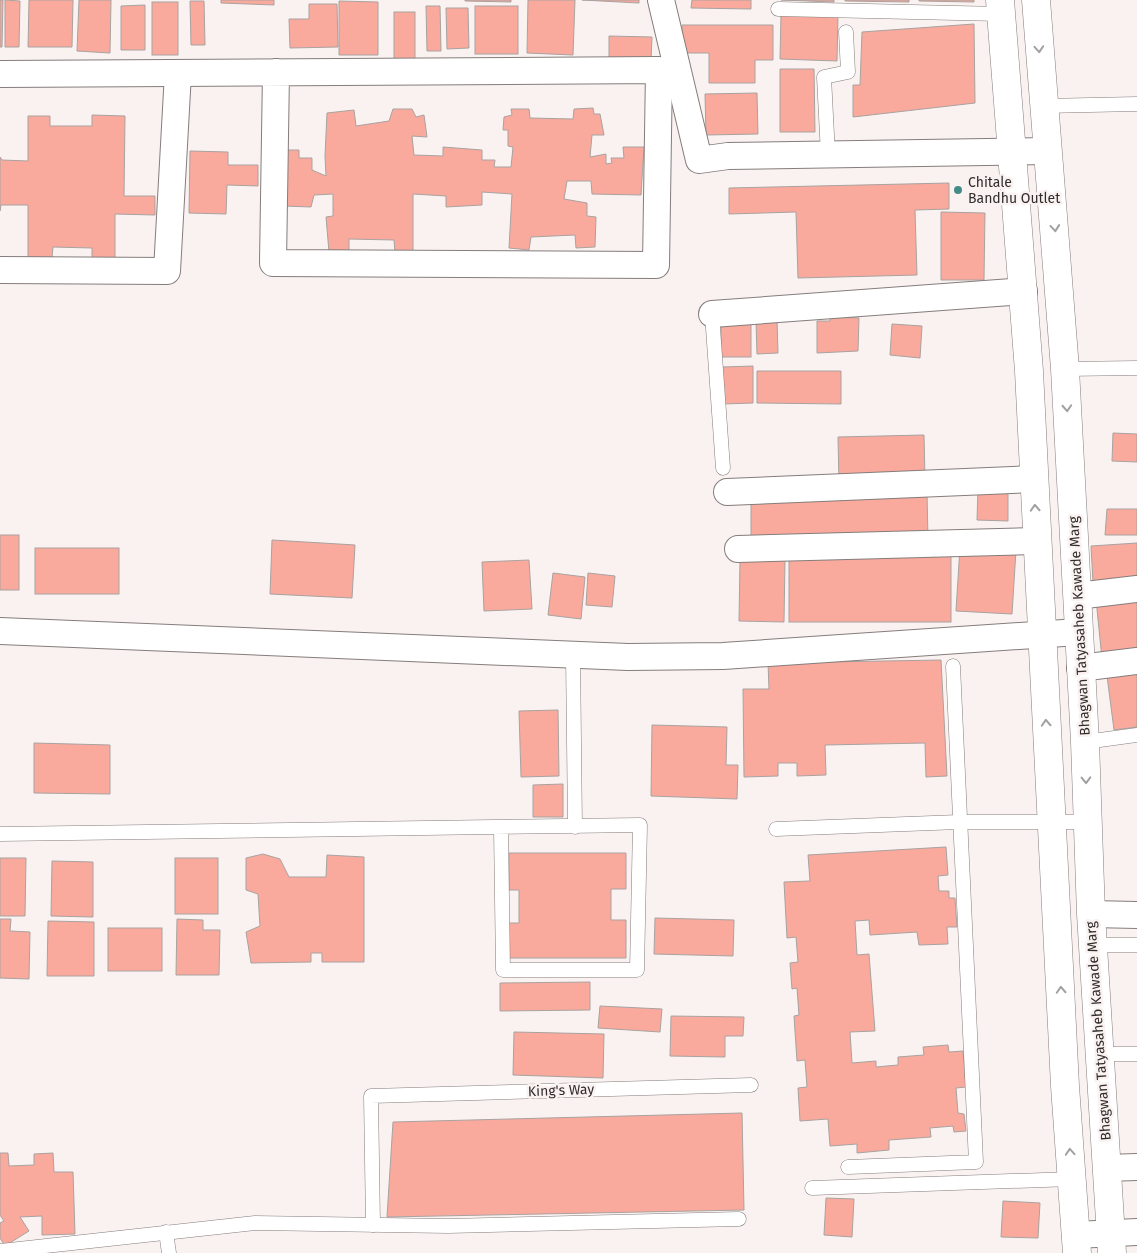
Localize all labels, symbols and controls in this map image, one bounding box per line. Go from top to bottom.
one-way arrow [1034,45,1045,53]
place label: Chitale Bandhu Outlet [968,174,1061,207]
marker: Chitale Bandhu Outlet [952,184,964,196]
one-way arrow [1049,224,1060,232]
one-way arrow [1061,404,1072,412]
one-way arrow [1030,504,1041,512]
street label: Bhagwan Tatyasaheb Kawade Marg [1065,515,1094,736]
one-way arrow [1041,718,1052,726]
one-way arrow [1081,776,1091,784]
street label: Bhagwan Tatyasaheb Kawade Marg [1082,920,1115,1141]
one-way arrow [1055,986,1066,994]
street label: King's Way [528,1081,595,1100]
one-way arrow [1065,1148,1076,1156]

